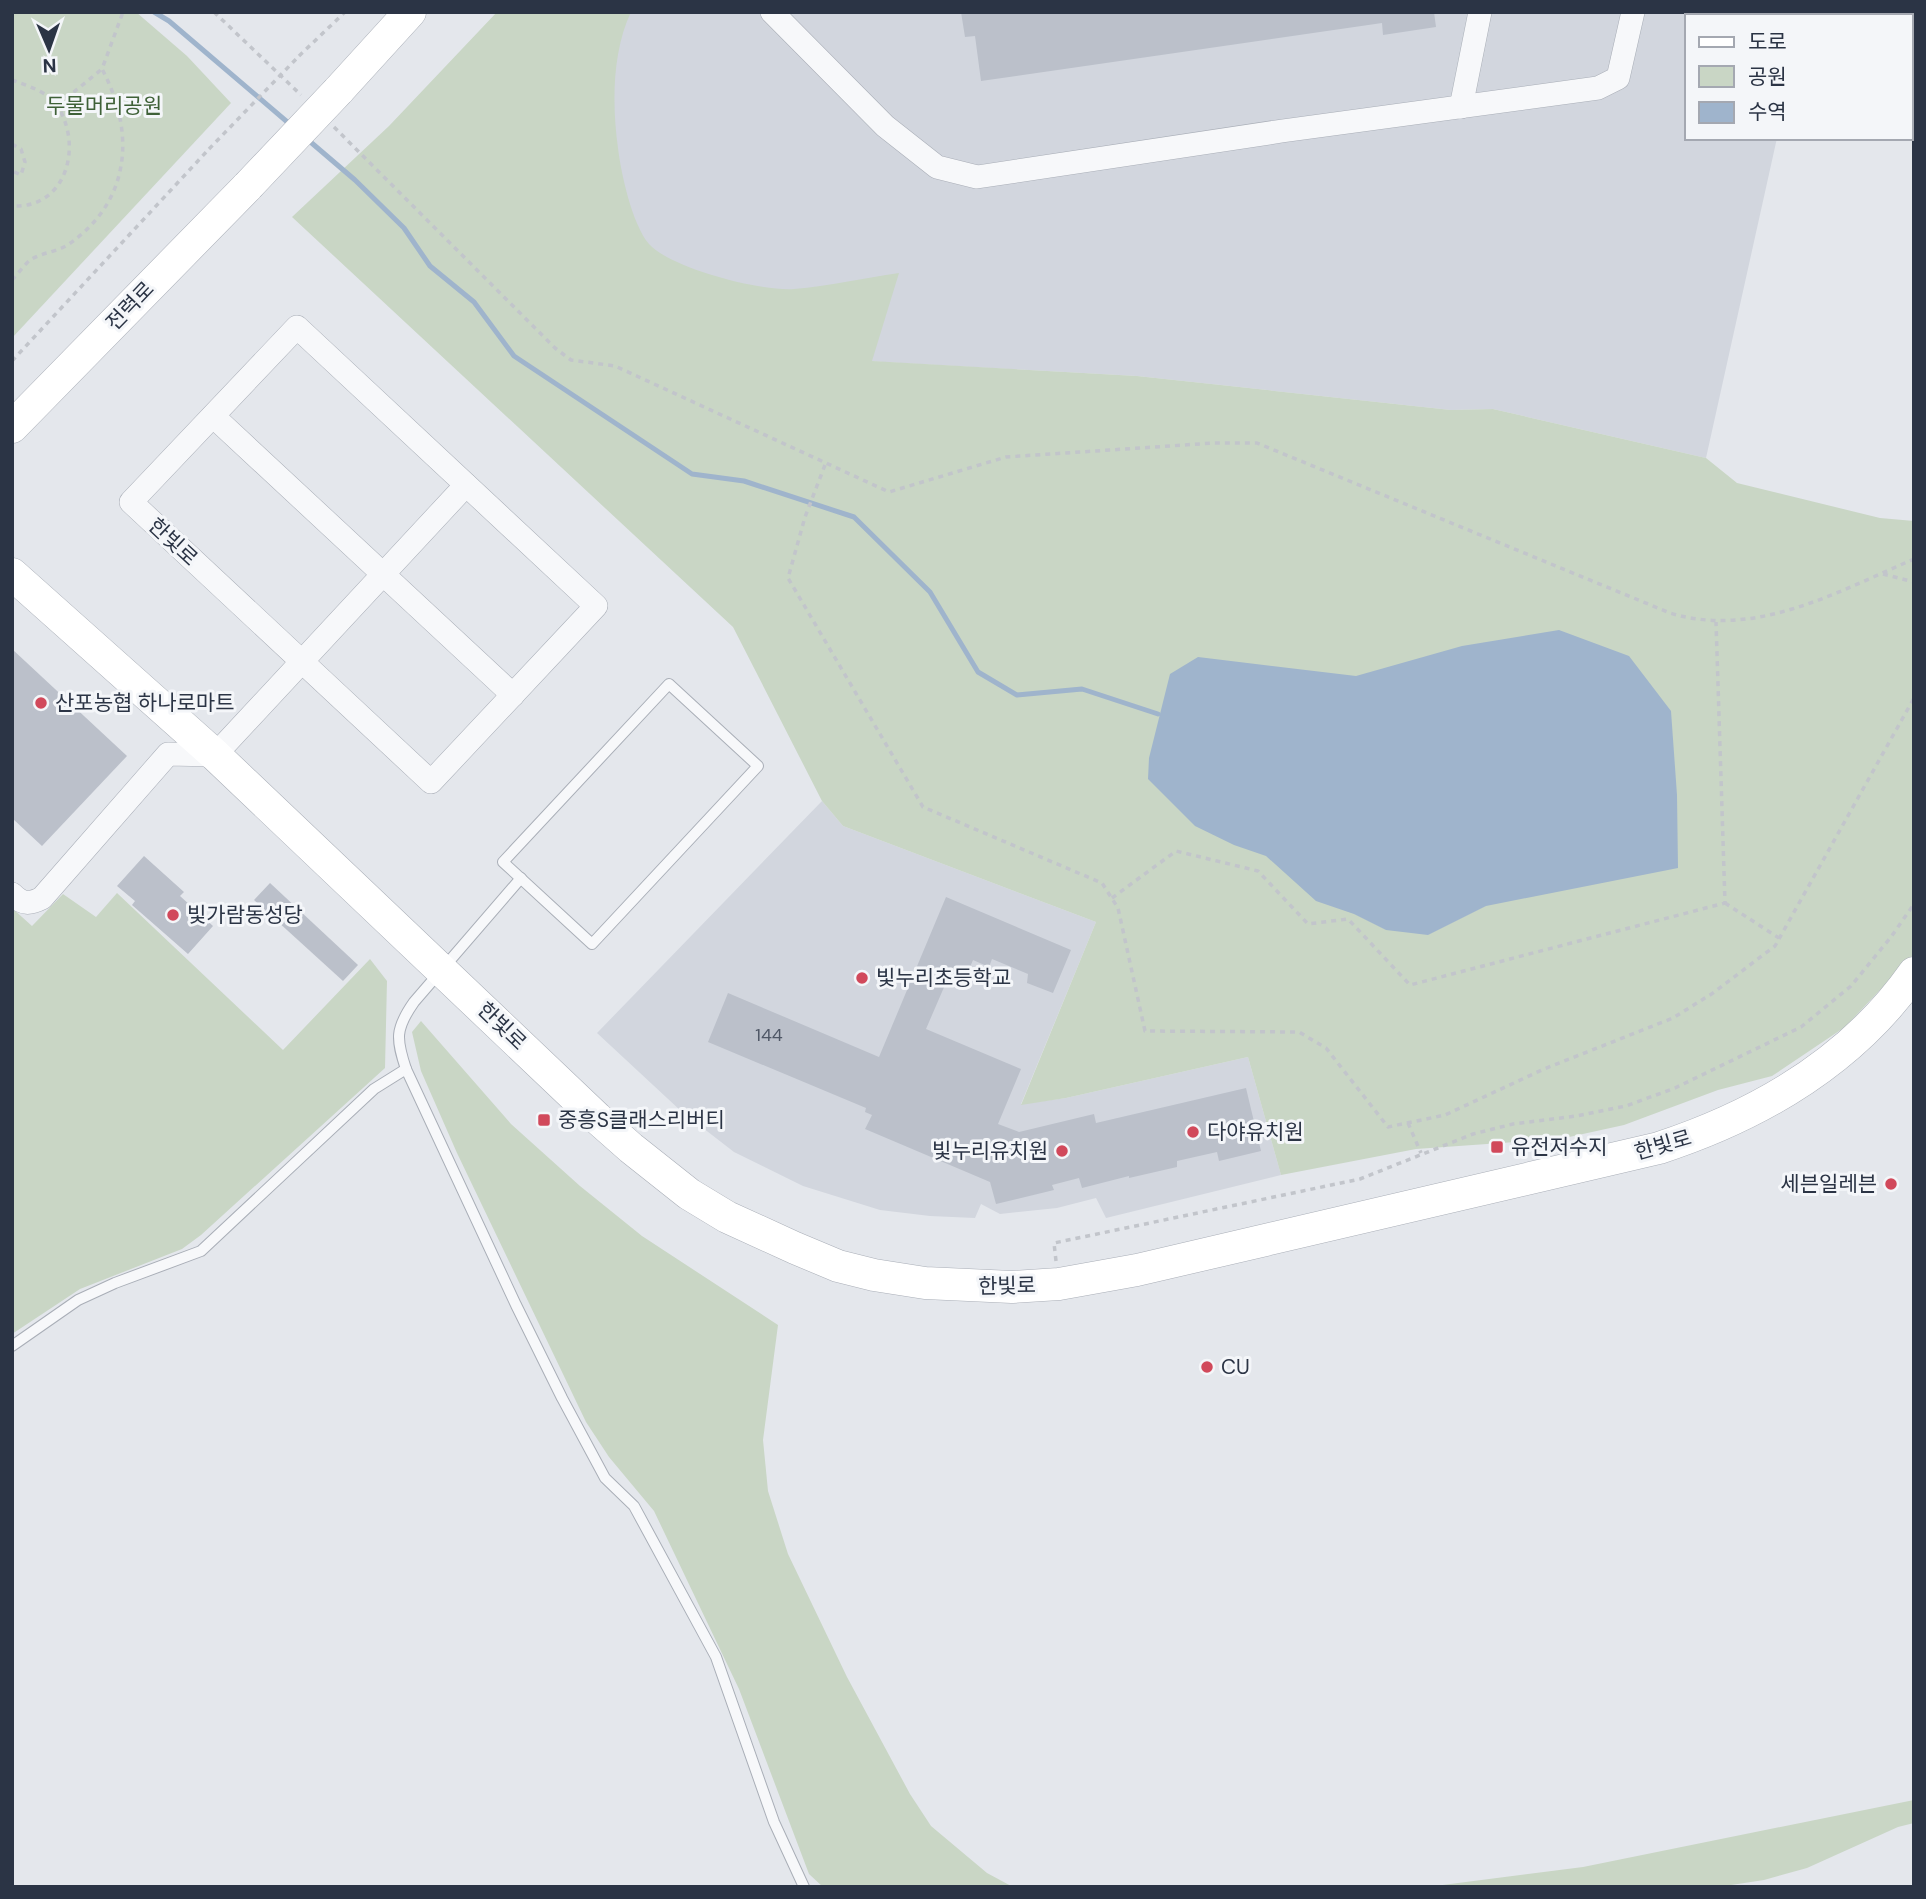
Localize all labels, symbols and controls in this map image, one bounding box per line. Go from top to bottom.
north arrow [14,14,84,84]
legend [1685,14,1912,140]
text: 도로 [1748,28,1787,56]
text: N [42,53,57,78]
text: 공원 [1748,63,1787,91]
park label: 두물머리공원 [46,92,162,120]
text: 수역 [1748,98,1787,126]
street label: 전력로 [100,275,160,337]
street label: 한빛로 [142,512,204,572]
place label: 산포농협 하나로마트 [55,689,234,717]
marker: 산포농협 하나로마트 [33,695,49,711]
place label: 빛가람동성당 [187,901,303,929]
marker: 빛가람동성당 [165,907,181,923]
place label: 빛누리초등학교 [876,964,1011,992]
marker: 빛누리초등학교 [854,970,870,986]
street label: 한빛로 [471,996,533,1056]
house number: 144 [755,1023,783,1047]
place label: 중흥S클래스리버티 [558,1106,725,1134]
marker: 중흥S클래스리버티 [536,1112,552,1128]
place label: 다야유치원 [1207,1118,1304,1146]
marker: 다야유치원 [1185,1124,1201,1140]
street label: 한빛로 [1631,1124,1695,1166]
place label: 유전저수지 [1511,1133,1608,1161]
place label: 빛누리유치원 [932,1137,1048,1165]
marker: 유전저수지 [1489,1139,1505,1155]
marker: 빛누리유치원 [1054,1143,1070,1159]
place label: 세븐일레븐 [1780,1170,1877,1198]
marker: 세븐일레븐 [1883,1176,1899,1192]
street label: 한빛로 [978,1271,1036,1301]
place label: CU [1221,1353,1250,1381]
marker: CU [1199,1359,1215,1375]

